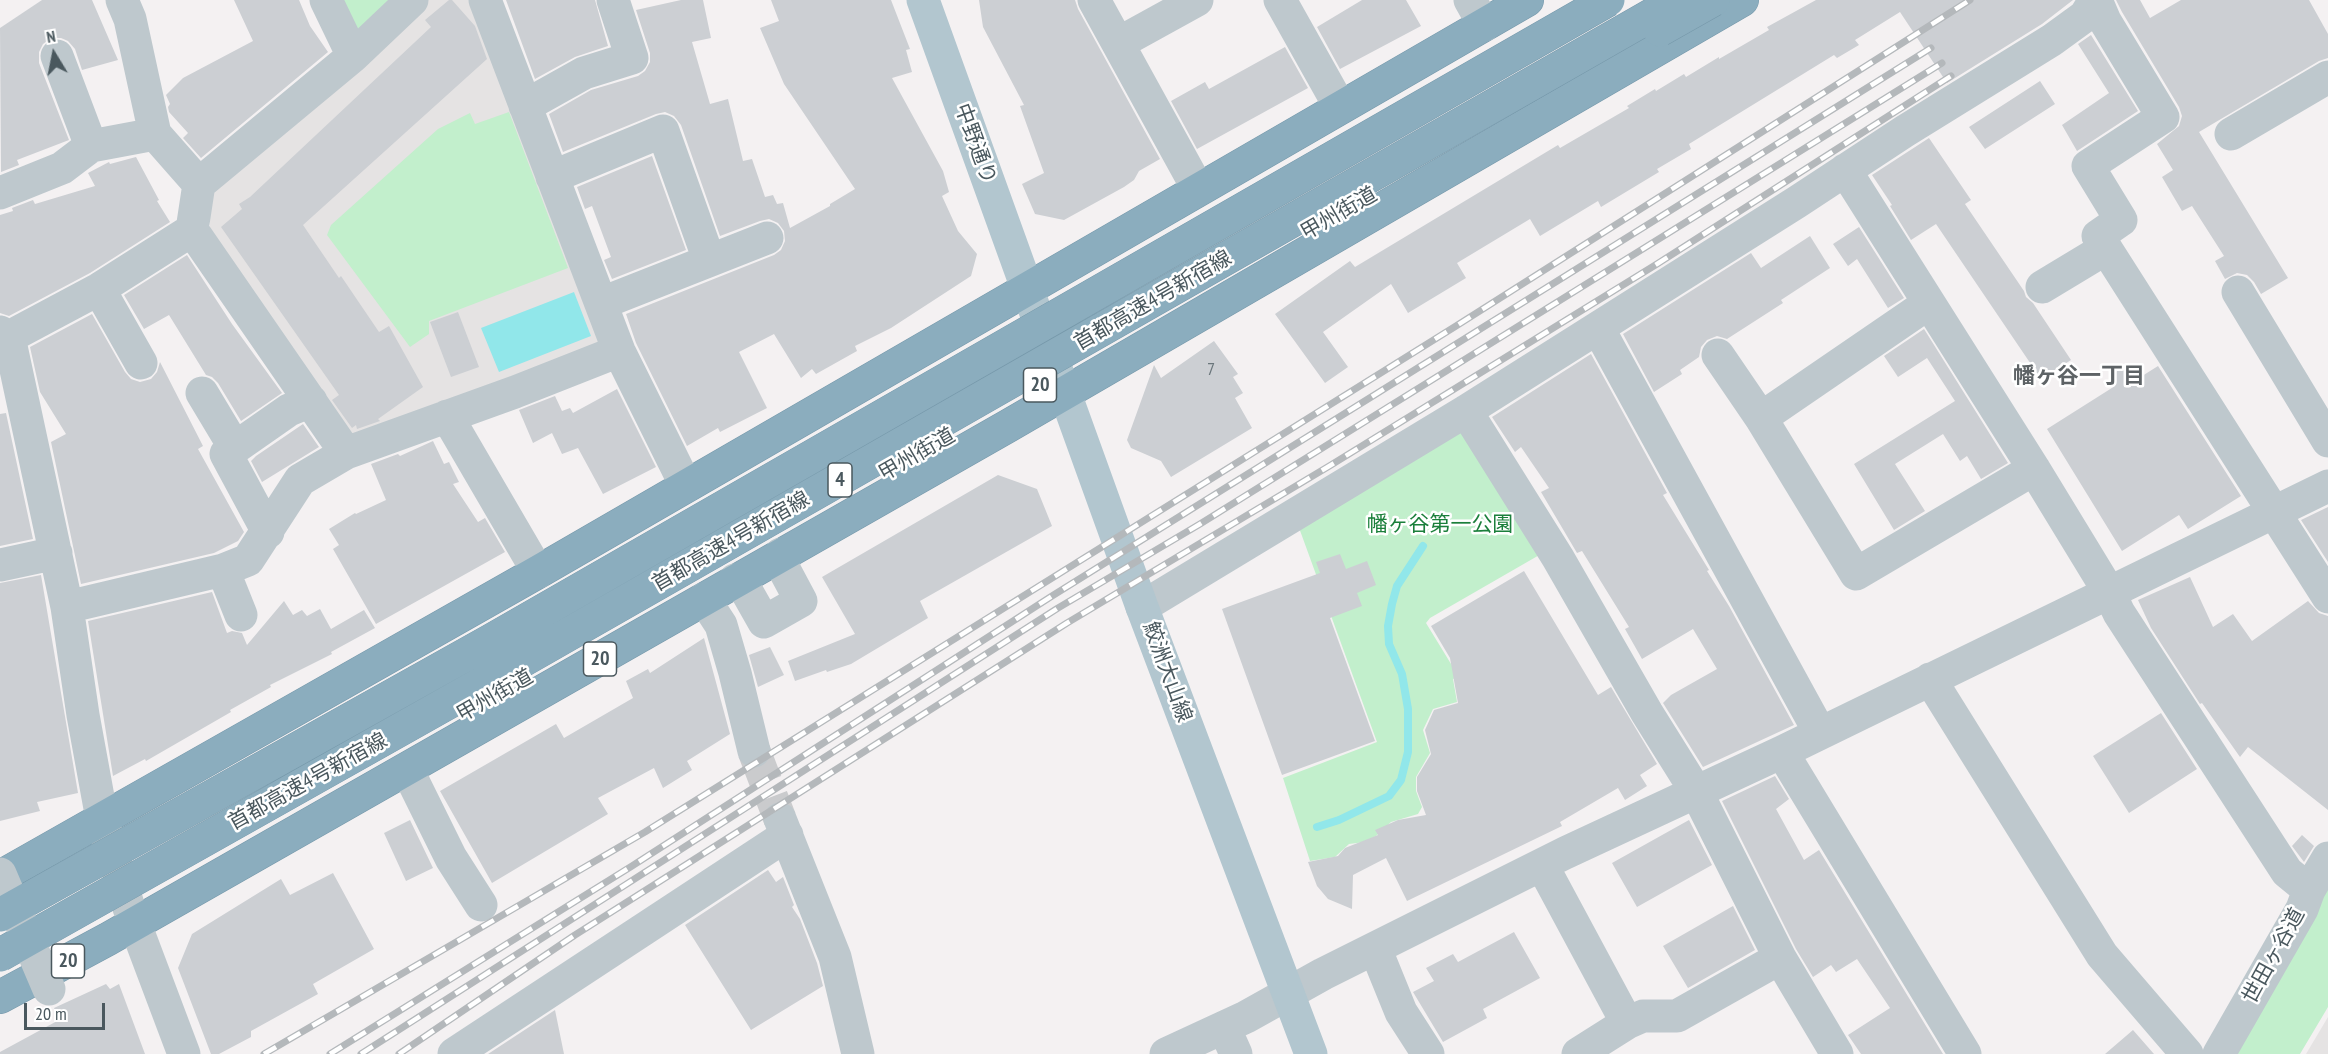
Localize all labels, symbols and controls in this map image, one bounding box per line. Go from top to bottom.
north arrow [24,24,84,84]
text: N [45,26,57,47]
street label: 中野通り [949,100,1001,188]
street label: 甲州街道 [1296,182,1382,246]
street label: 首都高速4号新宿線 [1070,246,1236,356]
house number: 7 [1207,359,1215,381]
district label: 幡ヶ谷一丁目 [2013,364,2145,390]
road number: 20 [1024,368,1056,402]
street label: 甲州街道 [874,423,960,487]
road number: 4 [828,463,852,497]
street label: 首都高速4号新宿線 [648,487,814,597]
park label: 幡ヶ谷第一公園 [1367,512,1513,538]
street label: 鮫洲大山線 [1137,618,1197,726]
road number: 20 [584,642,616,676]
street label: 甲州街道 [452,664,538,728]
street label: 首都高速4号新宿線 [224,728,392,836]
street label: 世田ヶ谷道 [2238,904,2310,1008]
road number: 20 [52,944,84,978]
scale bar [27,991,108,1029]
text: 20 m [35,1002,67,1025]

